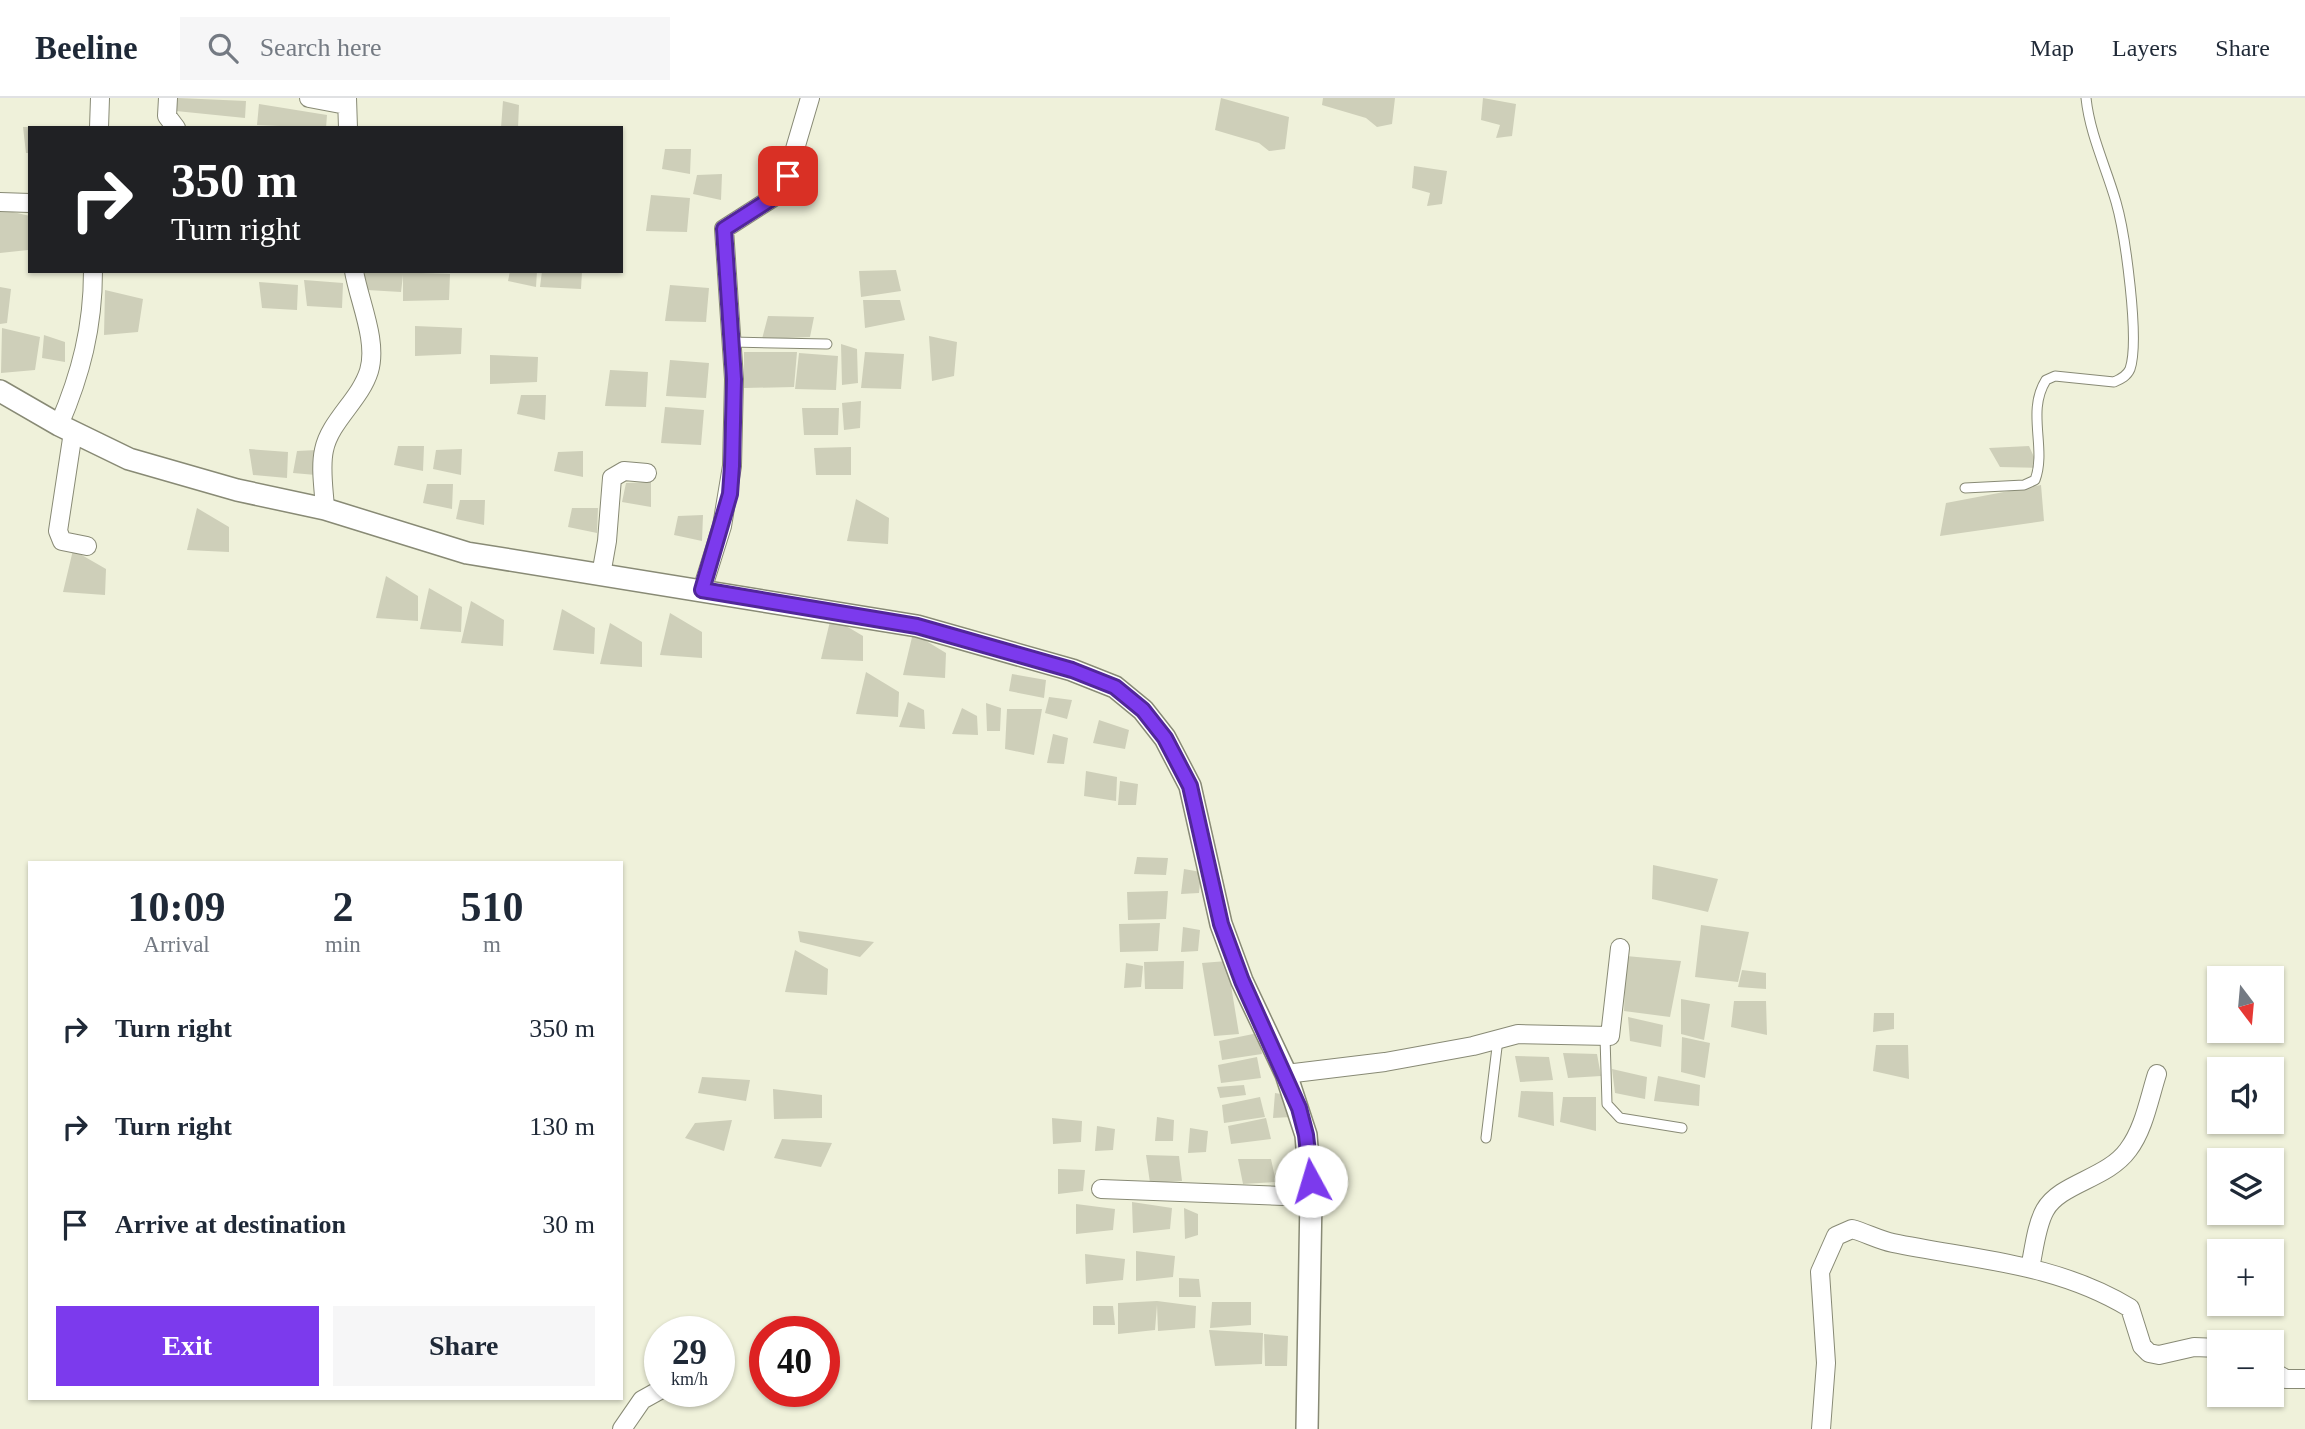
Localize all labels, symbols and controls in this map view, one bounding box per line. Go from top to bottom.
search box [180,17,670,80]
icon: search [204,29,242,67]
text: Beeline [35,30,138,66]
text: Search here [260,33,382,62]
text: Map [2030,35,2074,61]
text: Layers [2112,35,2177,61]
text: Share [2215,35,2270,61]
pin [758,146,818,206]
text: 350 m [171,153,298,208]
icon: right [56,154,147,245]
icon: arrive [769,157,807,195]
text: Turn right [171,211,301,247]
text: 10:09 [128,884,226,930]
text: 2 [332,884,353,930]
text: 510 [460,884,523,930]
text: Arrival [143,932,210,957]
text: min [325,932,361,957]
text: m [483,932,501,957]
north arrow [2207,966,2284,1043]
map controls [2207,966,2284,1407]
icon: right [56,1010,94,1048]
text: Turn right [115,1014,232,1043]
text: 350 m [529,1014,595,1043]
button: sound [2207,1057,2284,1134]
icon: right [56,1108,94,1146]
text: Turn right [115,1112,232,1141]
text: 130 m [529,1112,595,1141]
position arrow [1274,1144,1348,1218]
button: layers [2207,1148,2284,1225]
icon: arrive [56,1206,94,1244]
text: Arrive at destination [115,1210,346,1239]
text: 30 m [542,1210,595,1239]
button: + [2207,1239,2284,1316]
button: Exit [56,1306,319,1386]
button: Share [333,1306,595,1386]
speed limit sign: 40 [749,1316,840,1407]
button: − [2207,1330,2284,1407]
text: 29 [672,1333,707,1372]
text: km/h [671,1369,708,1389]

